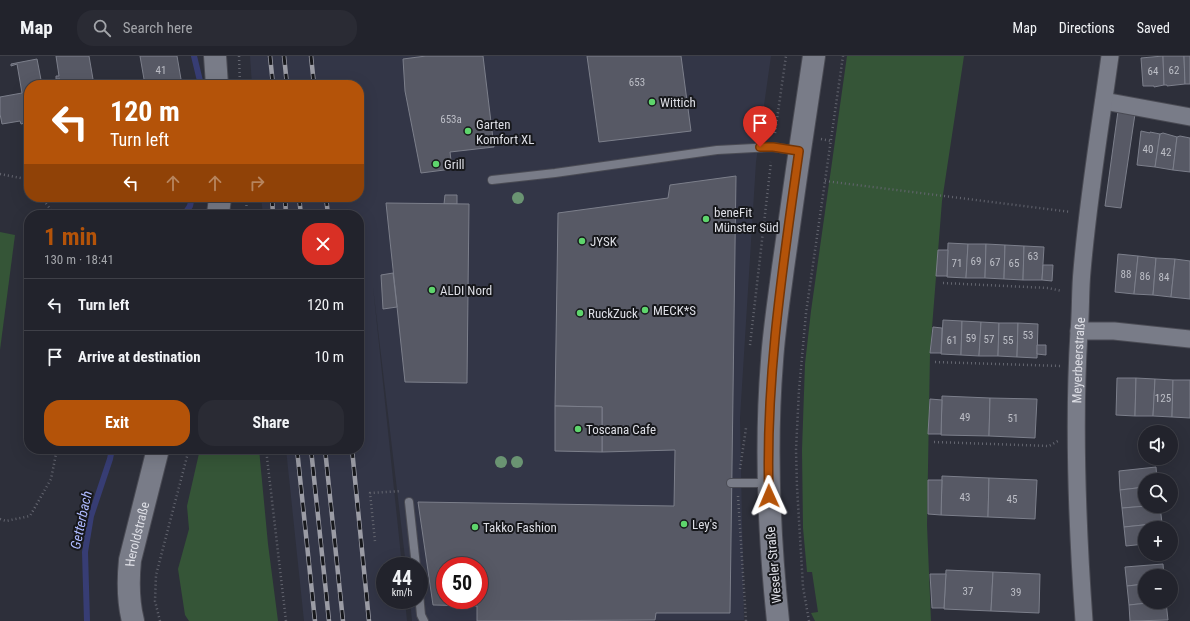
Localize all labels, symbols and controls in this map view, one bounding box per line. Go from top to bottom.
search box [77,10,357,46]
text: Map [20,16,53,39]
icon: search [91,17,113,39]
text: Search here [123,19,193,37]
text: Map [1013,20,1037,36]
text: Directions [1059,20,1115,36]
text: Saved [1137,20,1170,36]
house number: 41 [156,64,166,77]
house number: 62 [1169,64,1179,77]
house number: 64 [1148,65,1159,78]
house number: 653 [629,76,645,89]
text: 120 m [110,95,180,128]
place label: Wittich [660,95,696,110]
icon: left [44,96,96,148]
marker: Wittich [647,97,657,107]
pin [743,106,777,147]
icon: arrive [749,112,771,134]
house number: 653a [440,113,462,126]
place label: Garten Komfort XL [476,117,534,147]
marker: Garten Komfort XL [463,126,473,136]
text: Turn left [110,129,169,150]
house number: 40 [1143,143,1153,156]
house number: 42 [1161,146,1171,159]
place label: Grill [444,157,465,172]
marker: Grill [431,159,441,169]
icon: left [120,172,142,194]
icon: ahead [162,172,184,194]
icon: ahead [204,172,226,194]
icon: right [246,172,268,194]
place label: beneFit Münster Süd [714,205,779,235]
marker: beneFit Münster Süd [701,214,711,224]
text: 1 min [44,223,97,251]
button: close [302,223,344,265]
place label: JYSK [590,234,618,249]
marker: JYSK [577,236,587,246]
house number: 63 [1028,250,1038,263]
text: 130 m · 18:41 [44,252,114,267]
house number: 69 [971,255,981,268]
house number: 67 [990,256,1000,269]
house number: 71 [952,257,962,270]
house number: 65 [1009,257,1019,270]
house number: 88 [1121,268,1131,281]
house number: 86 [1140,270,1150,283]
house number: 84 [1159,271,1170,284]
place label: ALDI Nord [440,283,492,298]
marker: ALDI Nord [427,285,437,295]
icon: left [44,294,66,316]
text: Turn left [78,296,129,314]
text: 120 m [307,296,344,314]
place label: MECK*S [653,303,696,318]
marker: MECK*S [640,305,650,315]
place label: RuckZuck [588,306,638,321]
marker: RuckZuck [575,308,585,318]
street label: Meyerbeerstraße [1069,317,1088,404]
house number: 53 [1023,329,1033,342]
house number: 59 [966,332,976,345]
house number: 57 [984,333,994,346]
house number: 61 [947,334,957,347]
house number: 55 [1003,334,1013,347]
icon: arrive [44,346,66,368]
text: Arrive at destination [78,348,201,366]
text: 10 m [314,348,344,366]
house number: 125 [1155,392,1171,405]
button: Exit [44,400,190,446]
button: Share [198,400,344,446]
house number: 49 [960,411,970,424]
house number: 51 [1008,412,1018,425]
place label: Toscana Cafe [586,422,656,437]
marker: Toscana Cafe [573,424,583,434]
map controls [1138,425,1178,609]
button: sound [1138,425,1178,465]
button: search [1138,473,1178,513]
position arrow [748,475,790,517]
water label: Getterbach [67,489,95,551]
house number: 43 [960,491,970,504]
house number: 45 [1007,493,1017,506]
street label: Heroldstraße [122,500,152,567]
place label: Ley's [692,517,717,532]
marker: Ley's [679,519,689,529]
place label: Takko Fashion [483,520,557,535]
button: + [1138,521,1178,561]
marker: Takko Fashion [470,522,480,532]
street label: Weseler Straße [763,526,784,604]
speed limit sign: 50 [436,557,488,609]
text: 44 [392,566,412,590]
button: − [1138,569,1178,609]
house number: 37 [963,585,973,598]
house number: 39 [1011,586,1021,599]
text: km/h [392,587,412,598]

